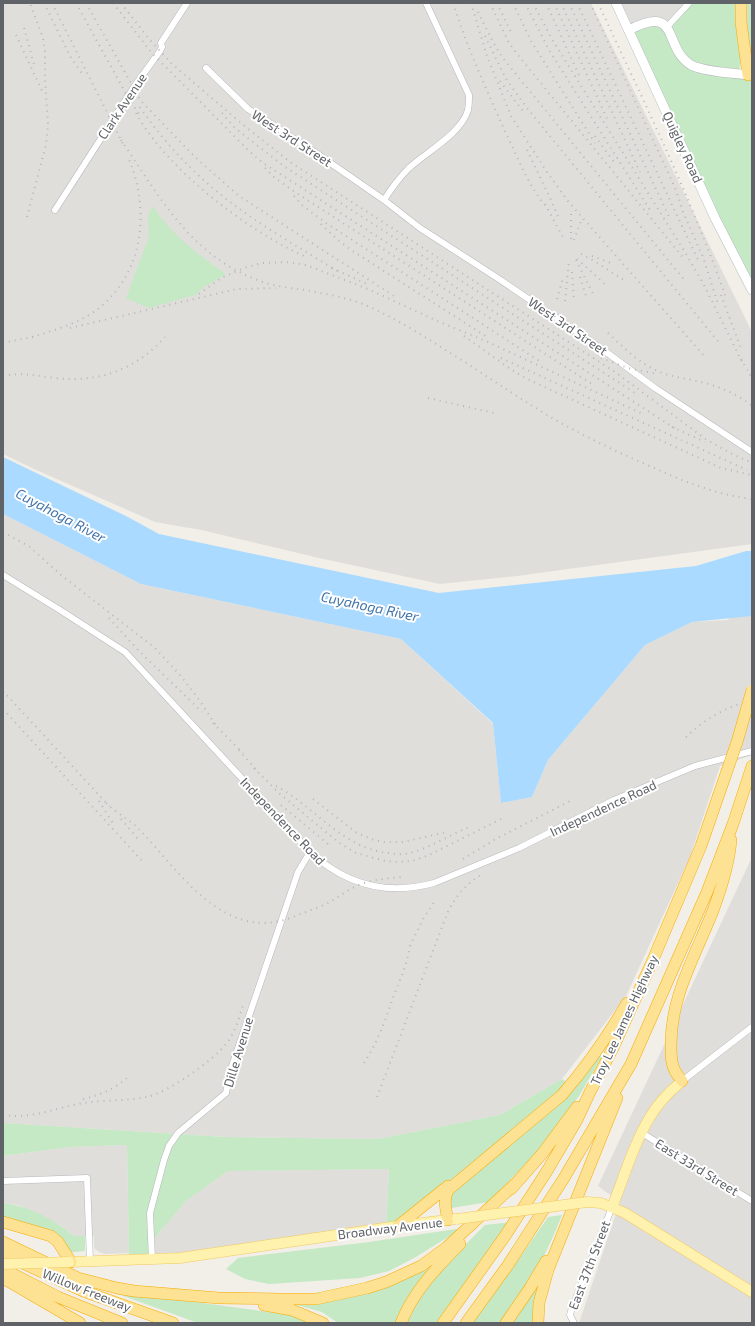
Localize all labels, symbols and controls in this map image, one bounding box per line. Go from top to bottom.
street label: Clark Avenue [94,70,150,142]
street label: West 3rd Street [249,106,335,170]
street label: Quigley Road [660,109,706,185]
street label: West 3rd Street [525,294,611,358]
water label: Cuyahoga River [13,484,109,546]
water label: Cuyahoga River [320,587,421,625]
street label: Independence Road [237,774,329,868]
street label: Independence Road [547,776,659,840]
street label: Troy Lee James Highway [587,952,661,1088]
street label: Dille Avenue [220,1015,256,1089]
street label: East 33rd Street [653,1135,742,1199]
street label: Broadway Avenue [337,1214,443,1242]
street label: East 37th Street [565,1218,613,1312]
street label: Willow Freeway [40,1265,134,1315]

